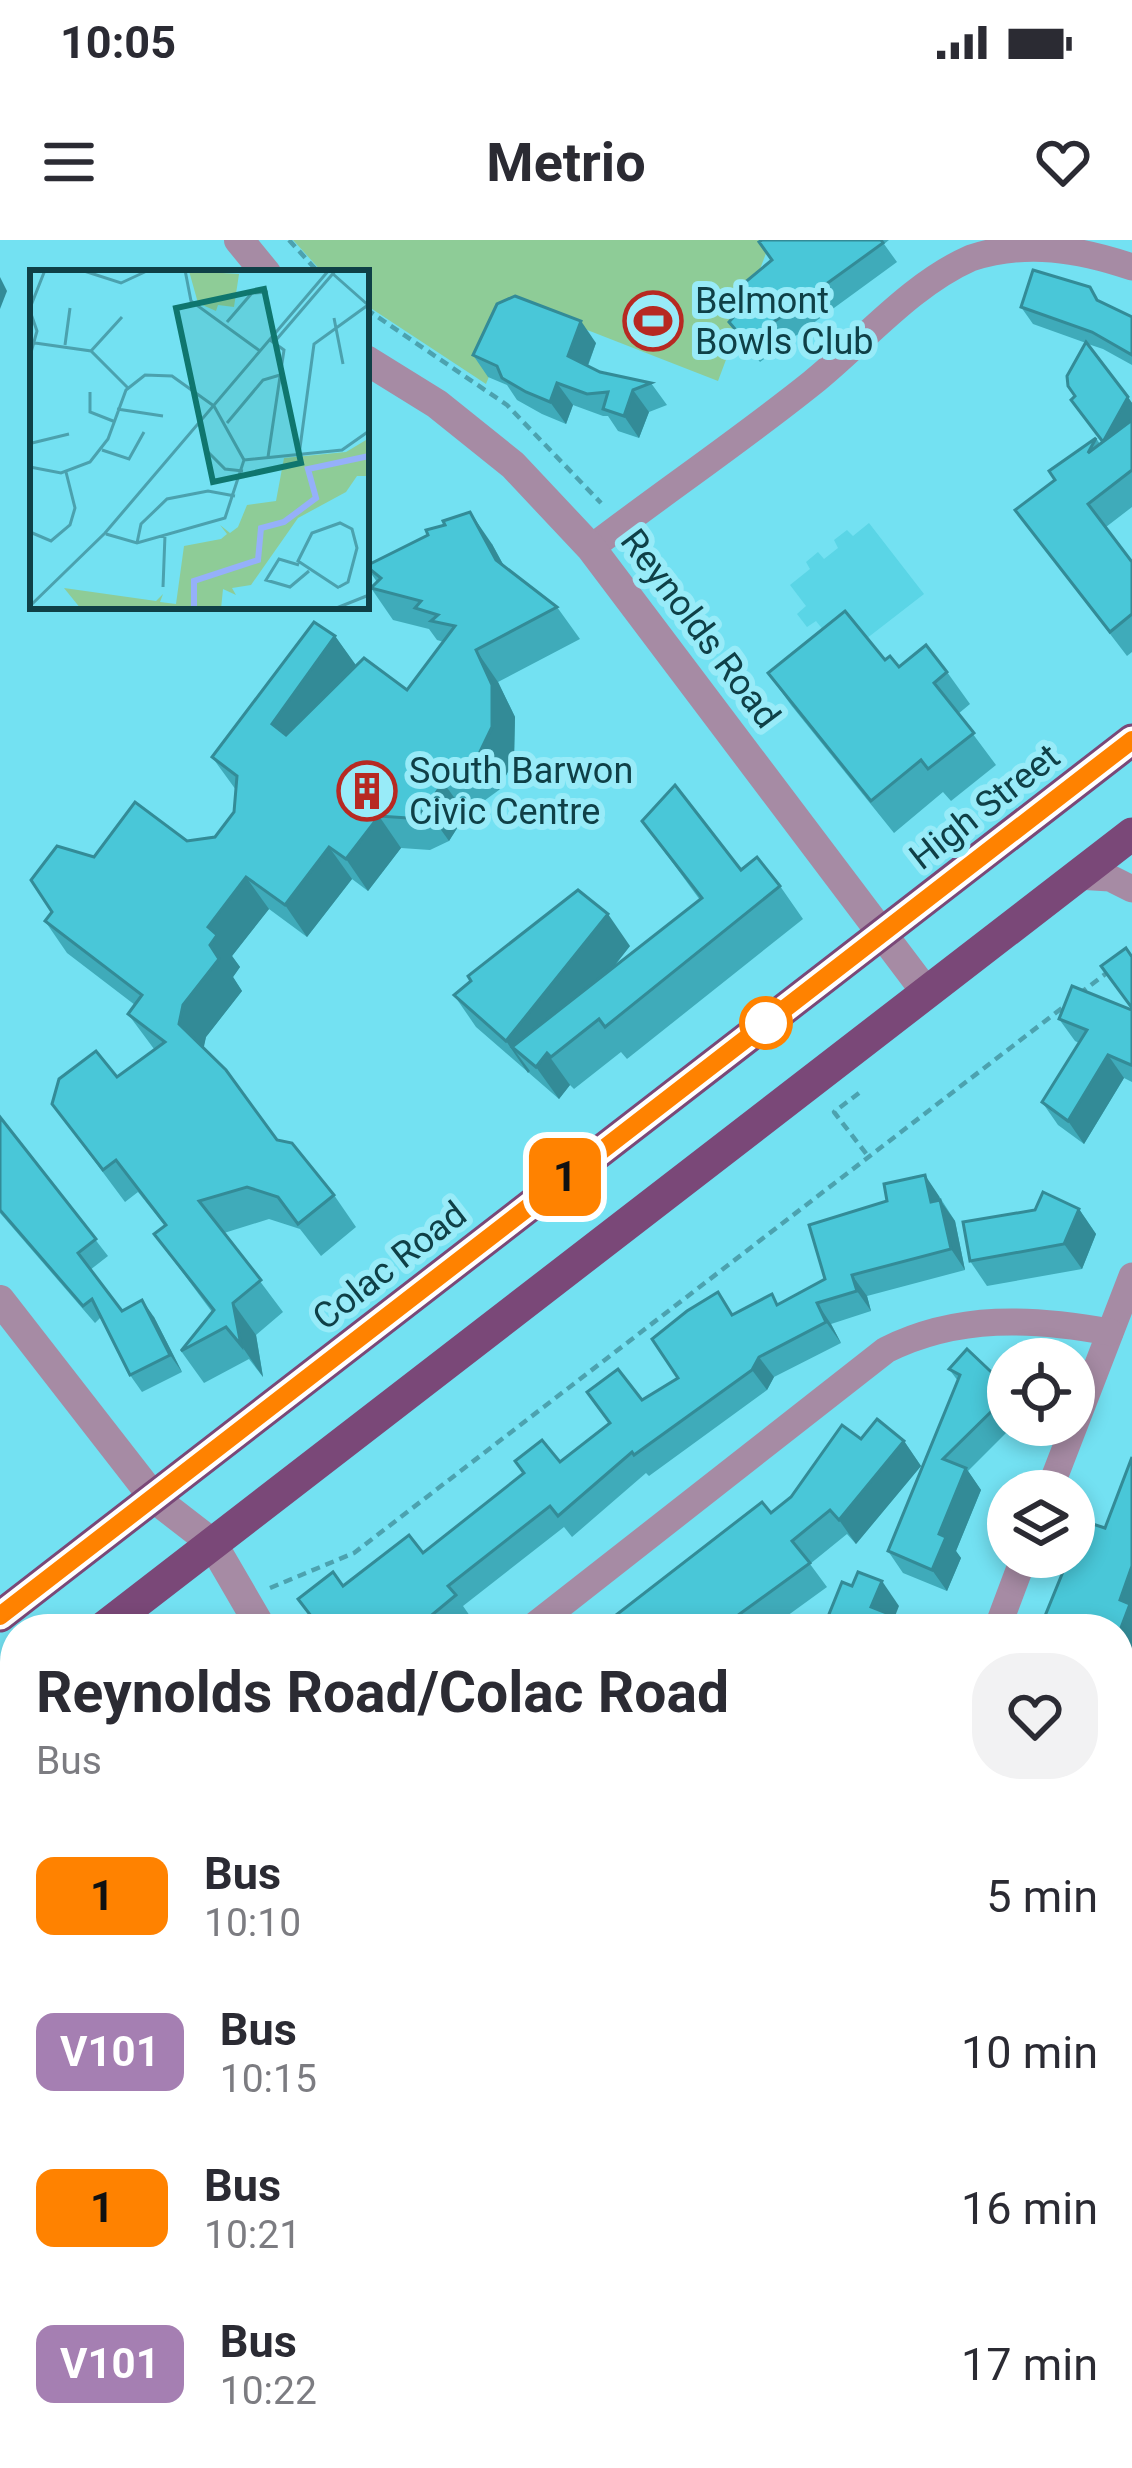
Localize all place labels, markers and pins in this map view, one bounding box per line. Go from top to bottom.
place label: Belmont Bowls Club [695,280,874,363]
sports icon: Belmont Bowls Club [622,290,684,352]
place label: South Barwon Civic Centre [409,750,633,833]
building icon: South Barwon Civic Centre [336,760,398,822]
unlabelled marker [741,998,791,1048]

